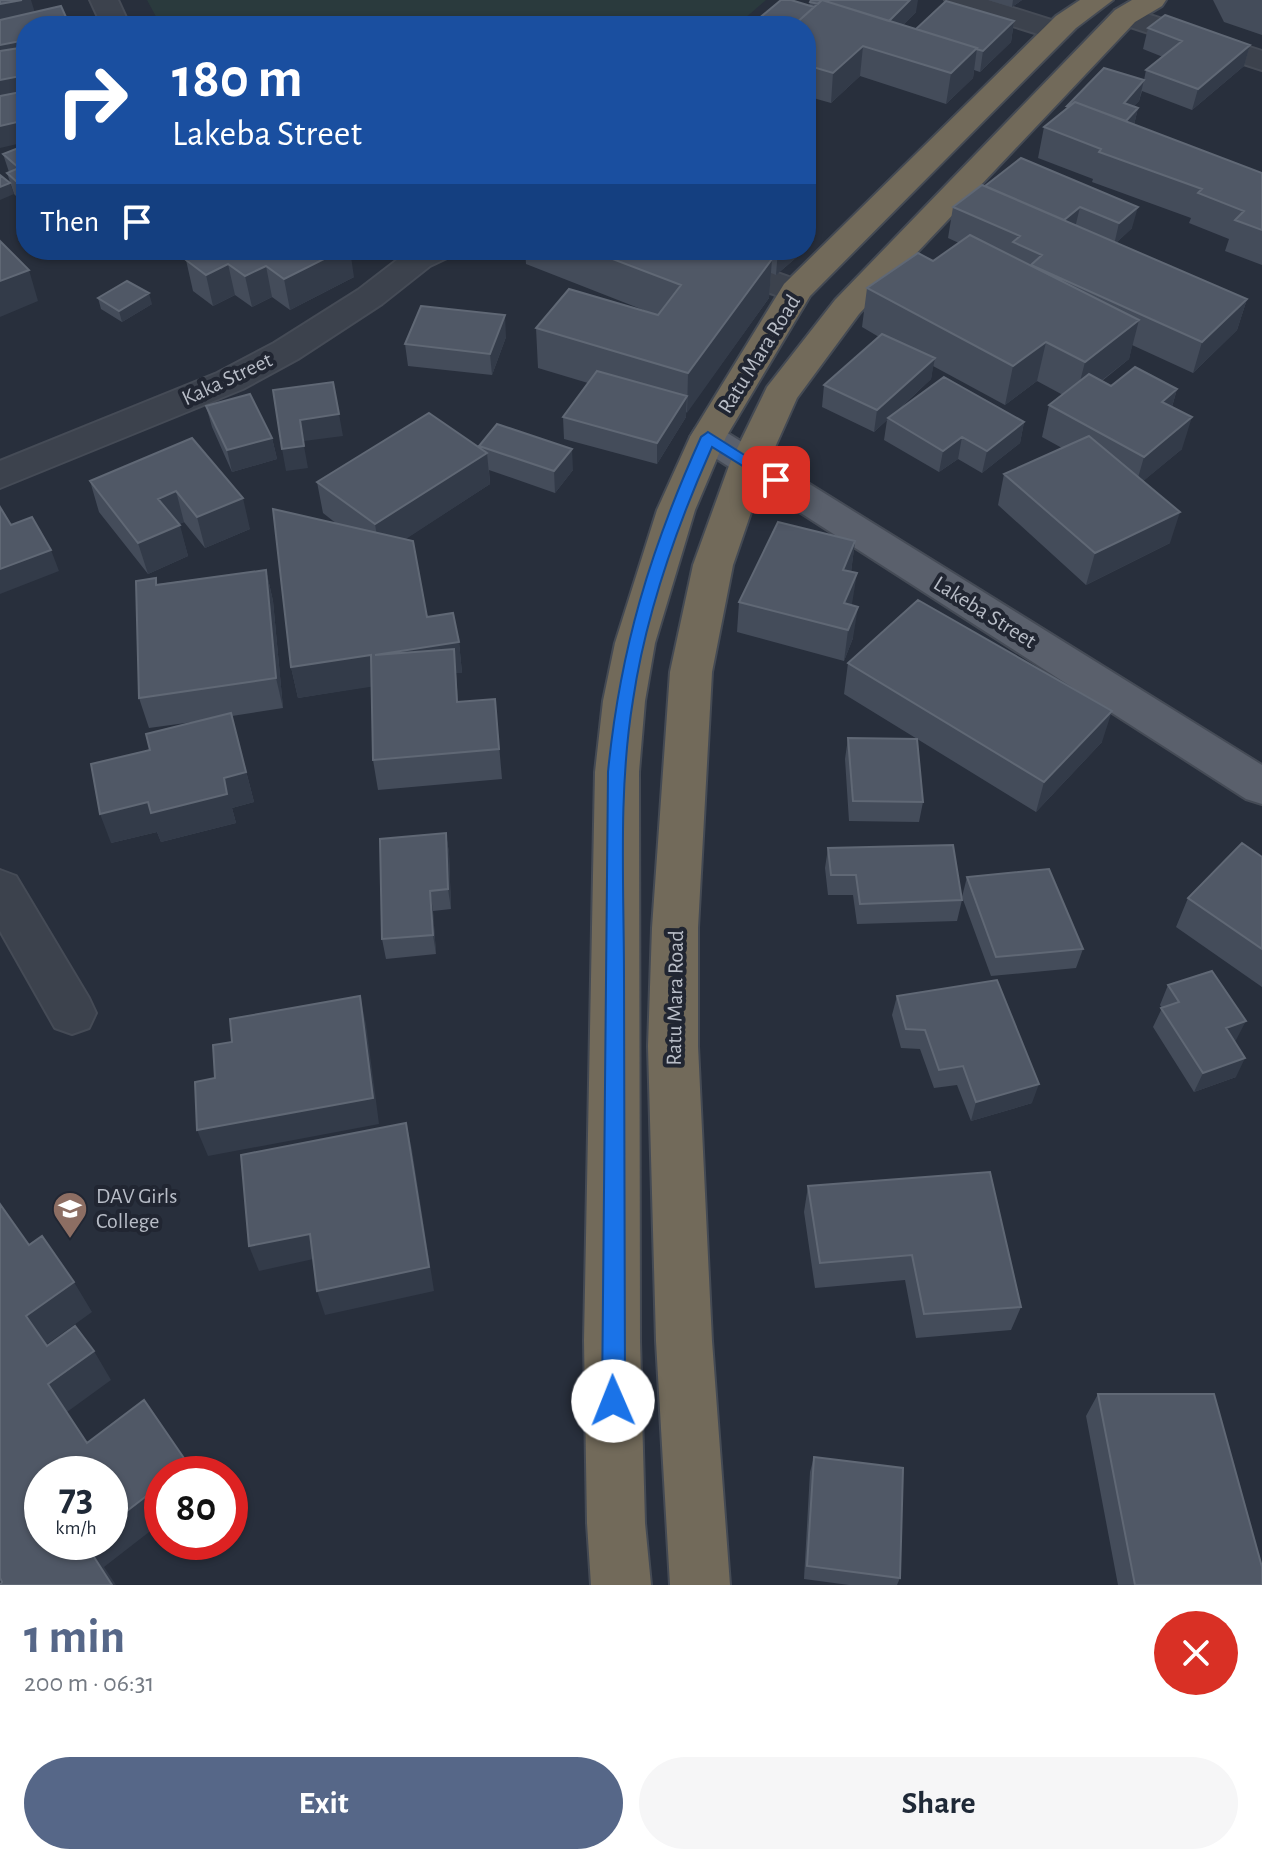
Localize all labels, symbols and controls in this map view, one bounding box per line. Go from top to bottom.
icon: right [40,48,144,152]
text: 180 m [172,51,303,107]
text: Lakeba Street [172,116,362,152]
icon: arrive [115,200,159,244]
text: Then [40,207,99,237]
street label: Ratu Mara Road [714,291,804,417]
street label: Kaka Street [178,349,276,409]
pin [742,446,810,514]
icon: arrive [754,458,798,502]
street label: Lakeba Street [930,572,1040,652]
street label: Ratu Mara Road [663,930,687,1066]
place label: DAV Girls College [96,1185,177,1232]
school or university icon: DAV Girls College [51,1190,89,1240]
position arrow [571,1359,655,1443]
speed limit sign: 80 [144,1456,248,1560]
text: 73 [59,1478,93,1518]
text: km/h [55,1518,97,1538]
button: close [1154,1611,1238,1695]
text: 1 min [24,1614,125,1662]
text: 200 m · 06:31 [24,1670,154,1696]
button: Exit [24,1757,623,1849]
button: Share [639,1757,1238,1849]

